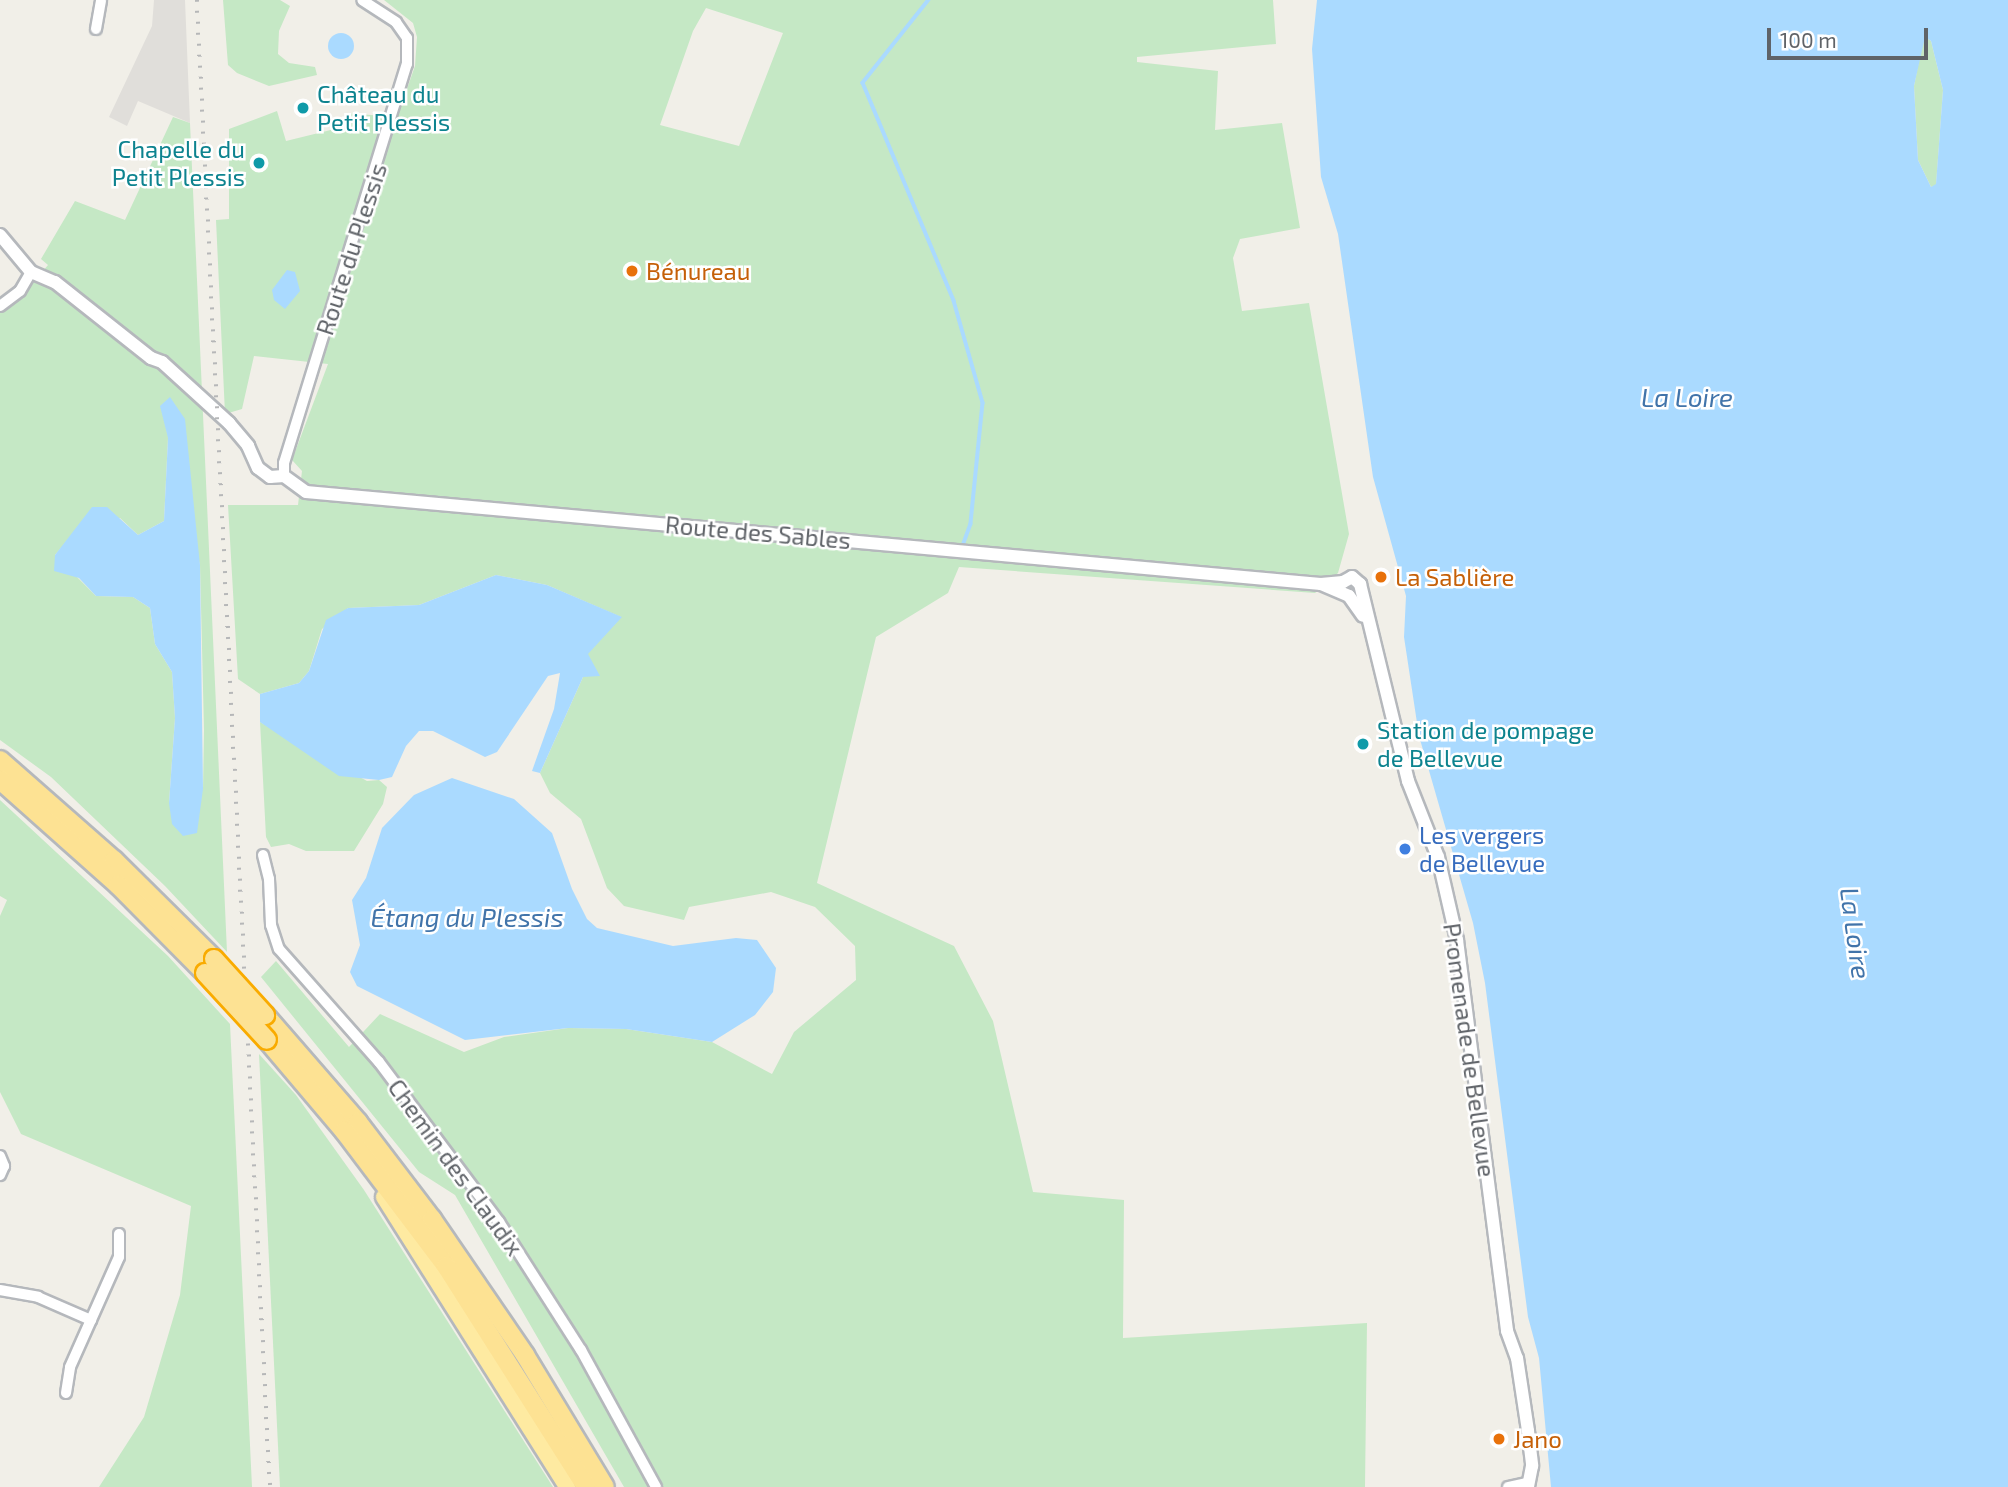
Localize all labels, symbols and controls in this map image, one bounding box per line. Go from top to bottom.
scale bar [1770,14,1931,58]
text: 100 m [1780,27,1837,52]
place label: Château du Petit Plessis [317,80,450,136]
marker: Château du Petit Plessis [295,100,311,116]
place label: Chapelle du Petit Plessis [112,135,245,191]
marker: Chapelle du Petit Plessis [251,155,267,171]
street label: Route du Plessis [310,159,392,339]
place label: Bénureau [646,257,750,285]
marker: Bénureau [624,263,640,279]
water label: La Loire [1641,381,1733,413]
street label: Route des Sables [664,510,852,554]
place label: La Sablière [1395,563,1514,591]
marker: La Sablière [1373,569,1389,585]
place label: Station de pompage de Bellevue [1377,716,1595,772]
marker: Station de pompage de Bellevue [1355,736,1371,752]
place label: Les vergers de Bellevue [1419,821,1545,877]
marker: Les vergers de Bellevue [1397,841,1413,857]
water label: La Loire [1834,885,1878,981]
water label: Étang du Plessis [370,901,564,933]
street label: Promenade de Bellevue [1438,921,1502,1179]
street label: Chemin des Claudix [382,1073,530,1261]
place label: Jano [1513,1425,1562,1453]
marker: Jano [1491,1431,1507,1447]

